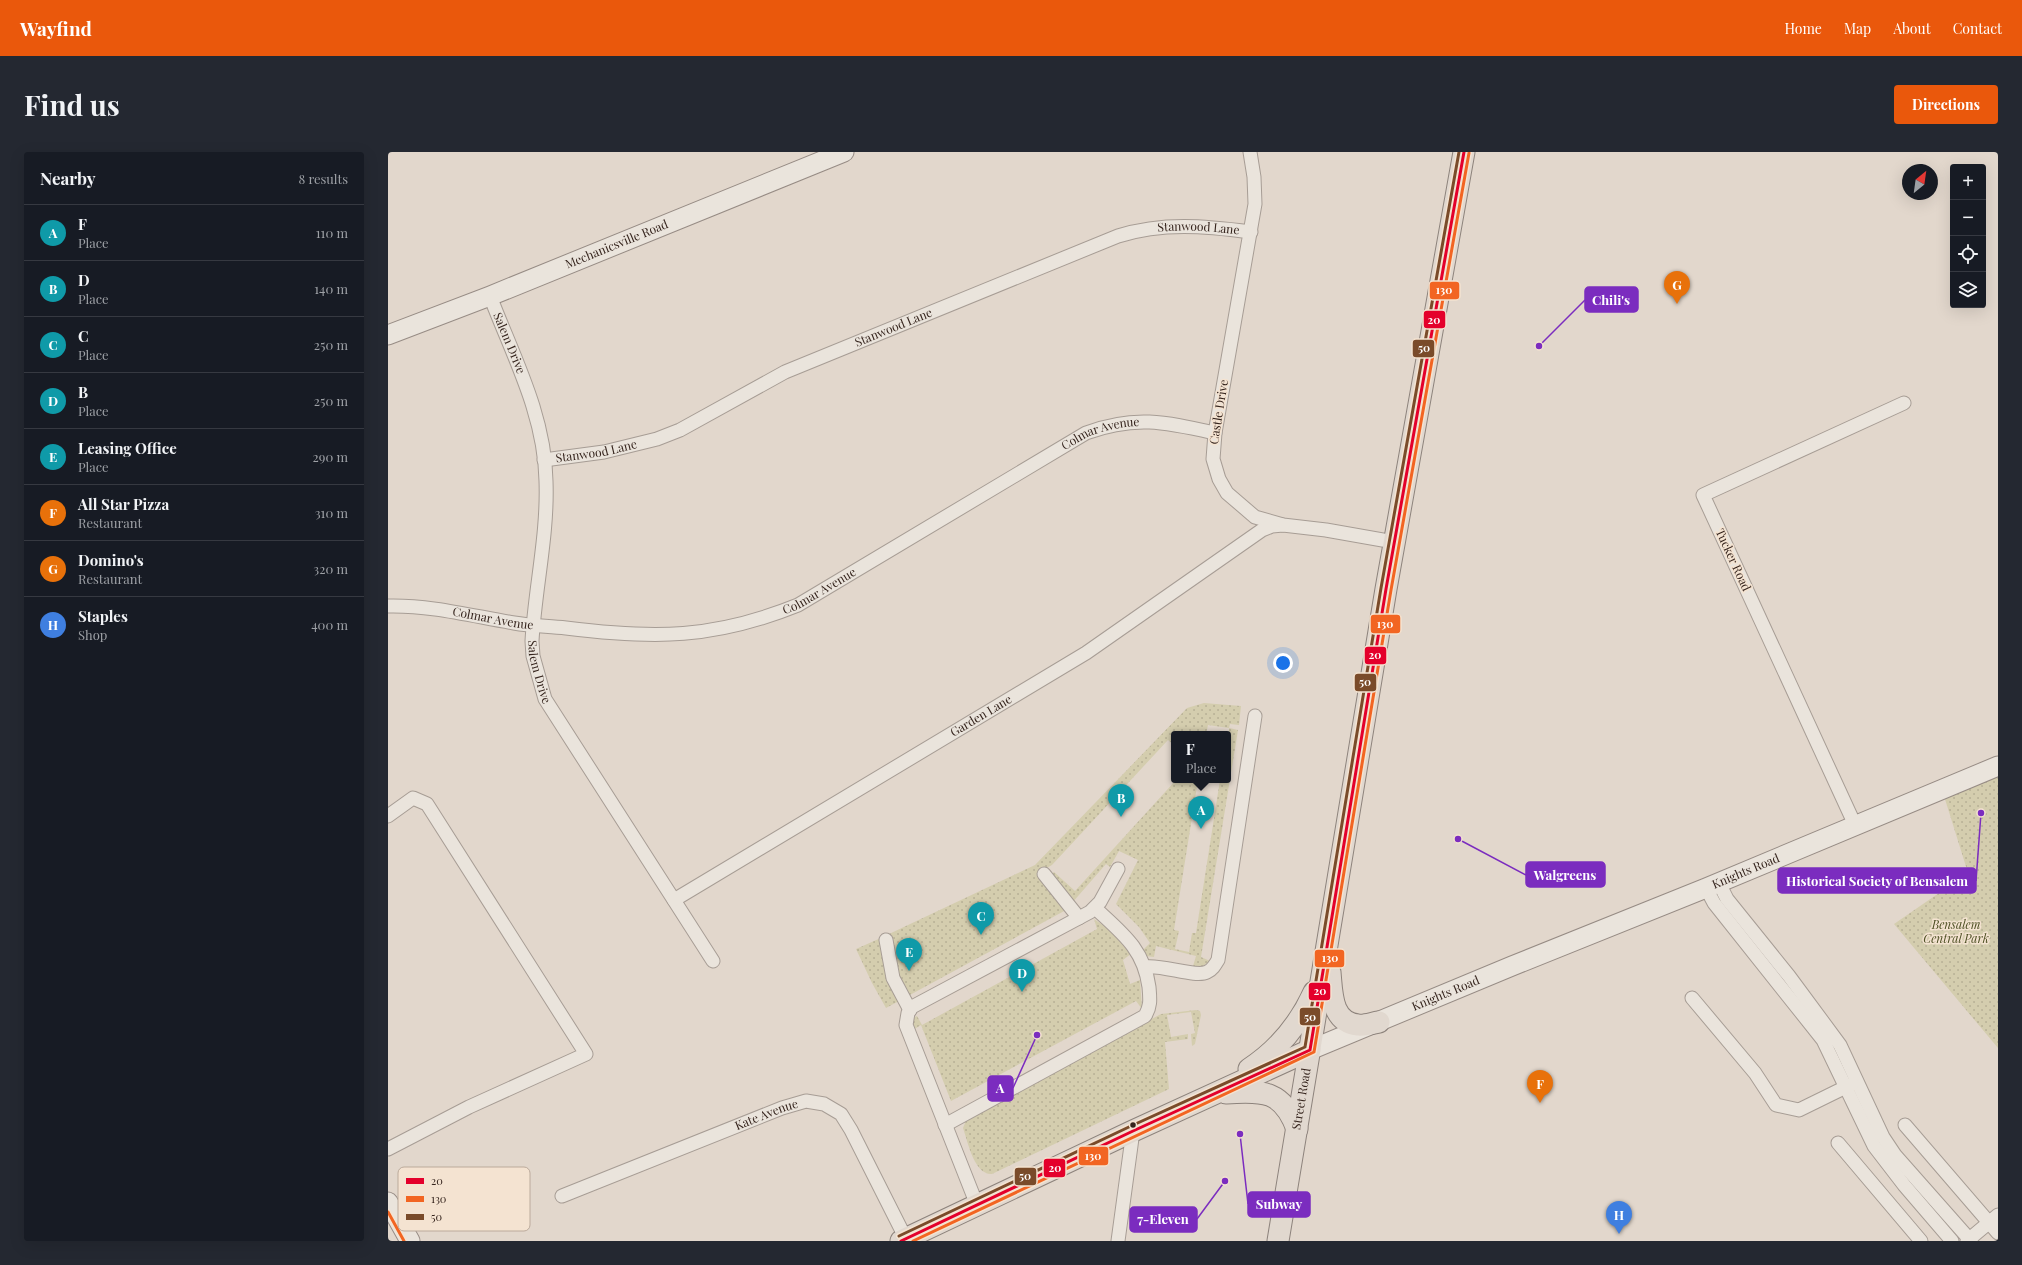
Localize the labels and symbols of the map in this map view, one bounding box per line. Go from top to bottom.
north arrow [1902,164,1938,200]
street label: Mechanicsville Road [563,215,670,272]
street label: Stanwood Lane [1157,217,1241,237]
pin: G [1664,271,1690,304]
line badge: 130 [1429,281,1460,300]
text: 130 [1436,282,1452,297]
callout: Chili's [1585,287,1638,312]
text: Chili's [1592,291,1630,308]
street label: Stanwood Lane [852,304,934,350]
street label: Salem Drive [490,310,530,376]
line badge: 20 [1423,310,1446,329]
text: 20 [1428,312,1440,327]
line badge: 50 [1412,339,1435,358]
text: 50 [1418,340,1430,355]
street label: Castle Drive [1205,378,1231,445]
street label: Colmar Avenue [1058,413,1140,453]
street label: Stanwood Lane [555,435,638,465]
street label: Tucker Road [1712,526,1755,593]
street label: Colmar Avenue [780,563,858,617]
street label: Colmar Avenue [451,603,534,632]
line badge: 130 [1370,614,1401,634]
text: 130 [1377,616,1393,631]
street label: Salem Drive [525,640,555,707]
line badge: 20 [1364,646,1387,665]
text: 20 [1369,647,1381,662]
your location [1273,653,1293,673]
line badge: 50 [1354,673,1377,692]
text: 50 [1359,674,1371,689]
street label: Garden Lane [947,690,1014,740]
pin: B [1108,784,1134,817]
pin: A [1188,796,1214,829]
street label: Knights Road [1709,849,1782,892]
callout: Walgreens [1526,862,1605,887]
text: Walgreens [1533,866,1596,883]
callout: Historical Society of Bensalem [1778,868,1976,893]
text: Historical Society of Bensalem [1786,872,1968,889]
pin: C [968,902,994,935]
park label: Bensalem Central Park [1923,916,1989,946]
pin: E [896,938,922,971]
line badge: 130 [1314,949,1345,968]
text: 130 [1322,950,1338,965]
pin: D [1009,959,1035,992]
street label: Knights Road [1409,971,1482,1014]
line badge: 20 [1308,982,1331,1001]
text: 20 [1314,983,1326,998]
line badge: 50 [1299,1007,1321,1026]
text: 50 [1304,1009,1316,1024]
street label: Street Road [1288,1067,1314,1131]
pin: F [1527,1070,1553,1103]
callout: A [988,1076,1013,1101]
text: A [995,1079,1005,1096]
street label: Kate Avenue [732,1095,800,1133]
unlabelled marker [1128,1120,1138,1130]
line badge: 130 [1078,1146,1109,1166]
text: 130 [1085,1148,1101,1163]
line badge: 20 [1043,1158,1066,1178]
text: 20 [1049,1160,1061,1175]
legend [398,1167,530,1231]
line badge: 50 [1014,1167,1037,1186]
text: 50 [1019,1168,1031,1183]
text: 20 [431,1173,443,1188]
text: 130 [431,1191,447,1206]
callout: Subway [1248,1192,1310,1217]
text: Subway [1256,1195,1302,1212]
pin: H [1606,1201,1632,1234]
callout: 7-Eleven [1130,1207,1197,1232]
text: 50 [431,1209,443,1224]
text: 7-Eleven [1137,1210,1189,1227]

